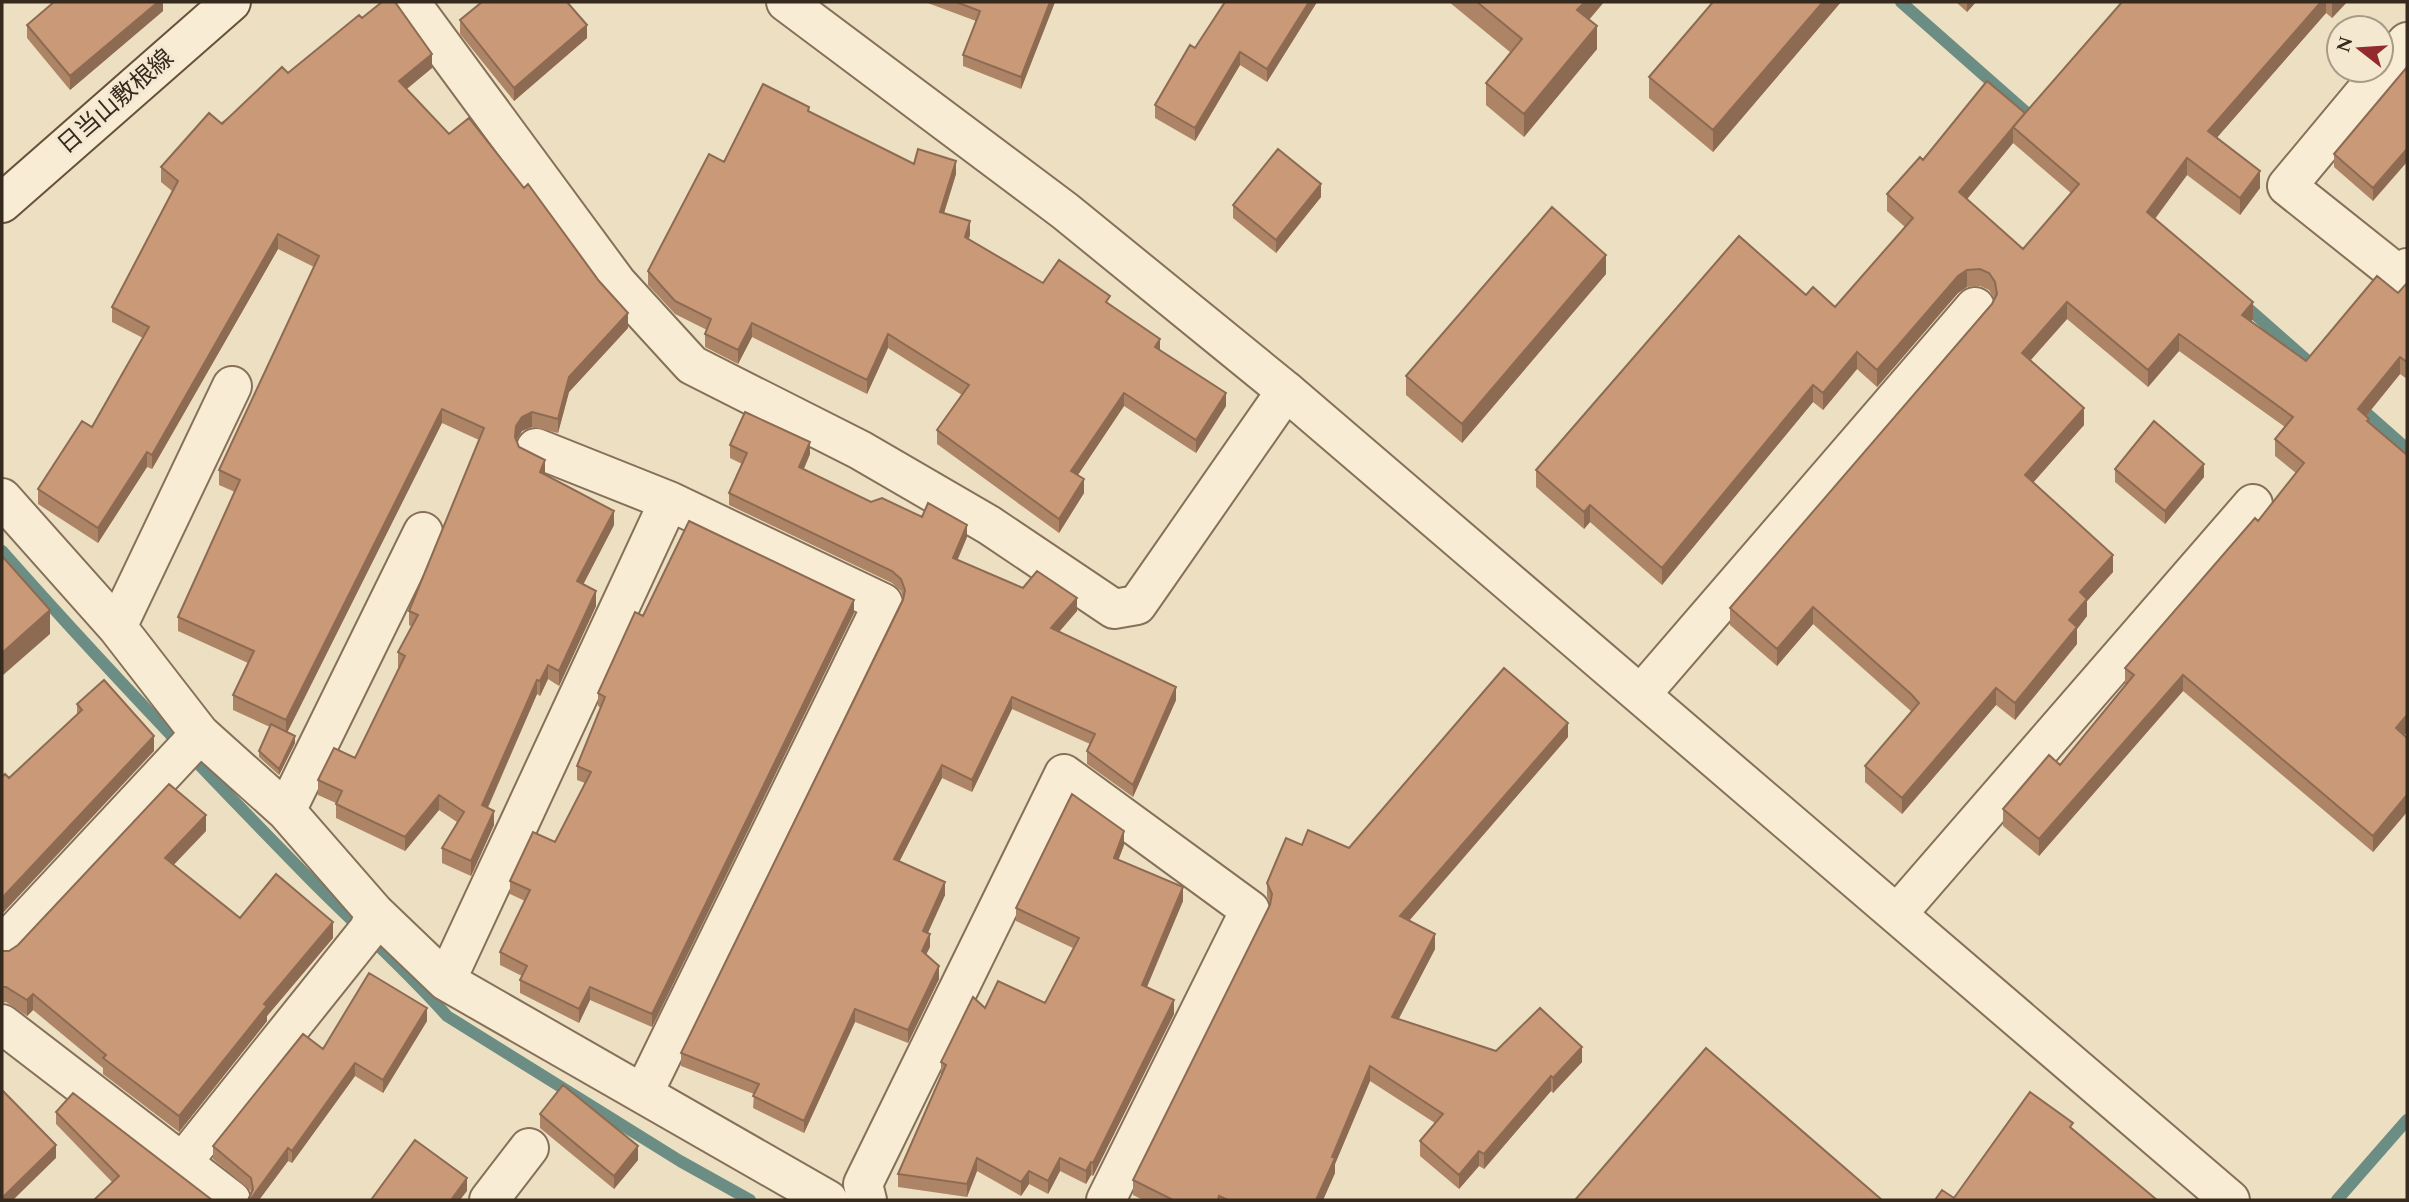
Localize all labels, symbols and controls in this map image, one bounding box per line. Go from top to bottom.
north arrow [2325,14,2395,84]
text: N [2329,33,2361,56]
street label: 日当山敷根線 [50,41,182,163]

